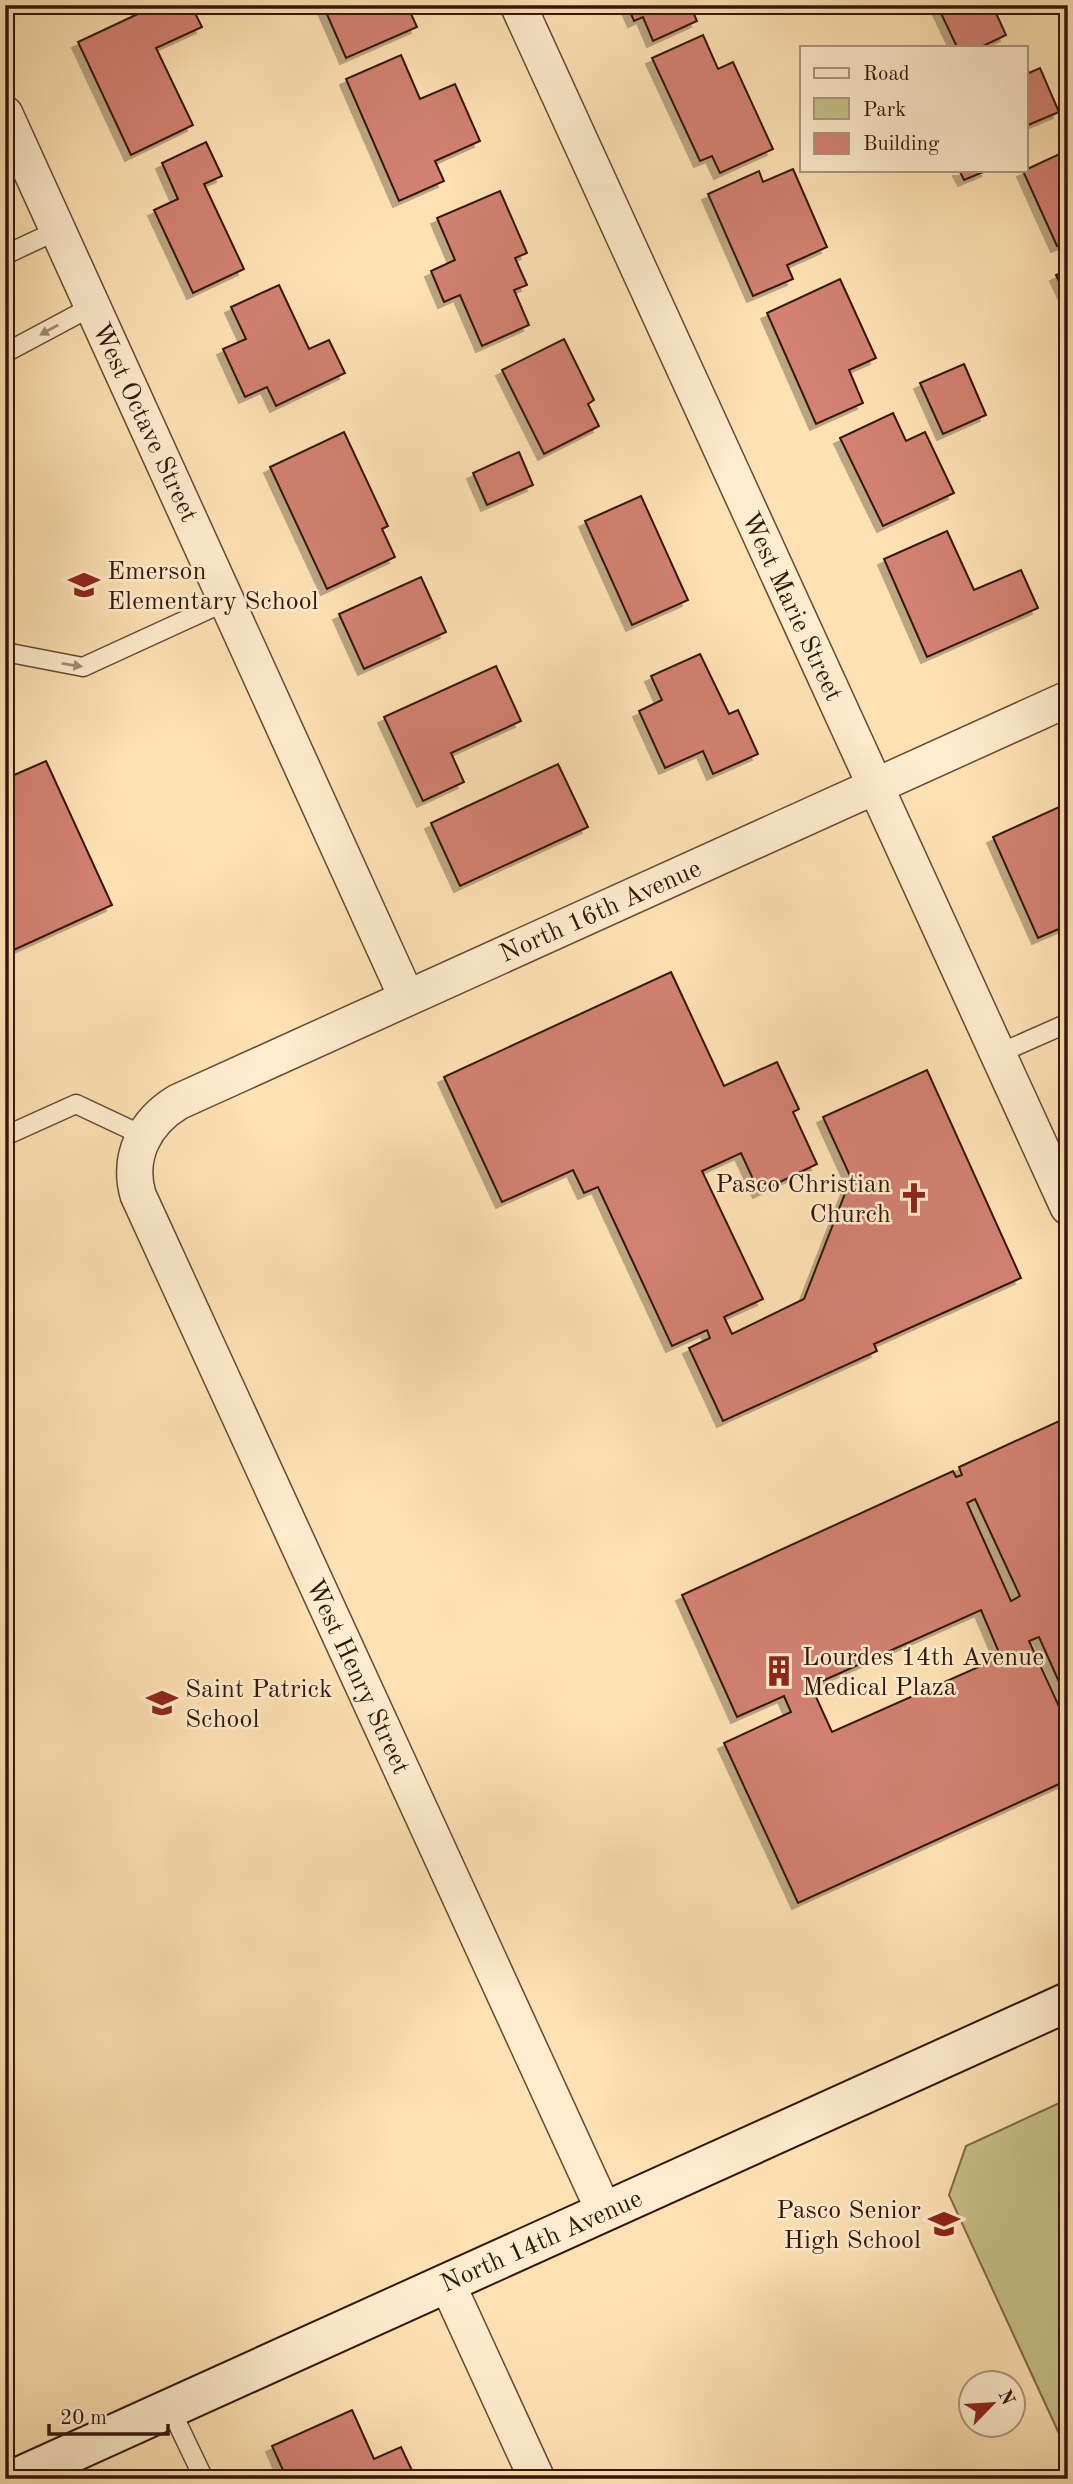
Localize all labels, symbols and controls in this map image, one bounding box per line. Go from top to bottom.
legend [800,46,1028,172]
text: Road [863,64,910,85]
text: Park [863,100,906,121]
text: Building [863,134,940,155]
street label: West Octave Street [87,319,202,526]
one-way arrow [39,324,59,336]
street label: West Marie Street [736,508,846,705]
place label: Emerson Elementary School [107,559,319,615]
school or university icon: Emerson Elementary School [67,568,101,602]
one-way arrow [61,660,83,671]
street label: North 16th Avenue [496,856,705,968]
place label: Pasco Christian Church [715,1172,891,1228]
church icon: Pasco Christian Church [897,1181,931,1215]
street label: West Henry Street [301,1575,414,1778]
place label: Lourdes 14th Avenue Medical Plaza [802,1645,1044,1701]
building icon: Lourdes 14th Avenue Medical Plaza [762,1654,796,1688]
place label: Saint Patrick School [185,1677,332,1733]
school or university icon: Saint Patrick School [145,1686,179,1720]
street label: North 14th Avenue [437,2186,646,2298]
place label: Pasco Senior High School [776,2198,921,2254]
school or university icon: Pasco Senior High School [927,2207,961,2241]
north arrow [958,2368,1028,2438]
text: N [993,2387,1017,2409]
scale bar [49,2393,168,2437]
text: 20 m [60,2408,107,2429]

